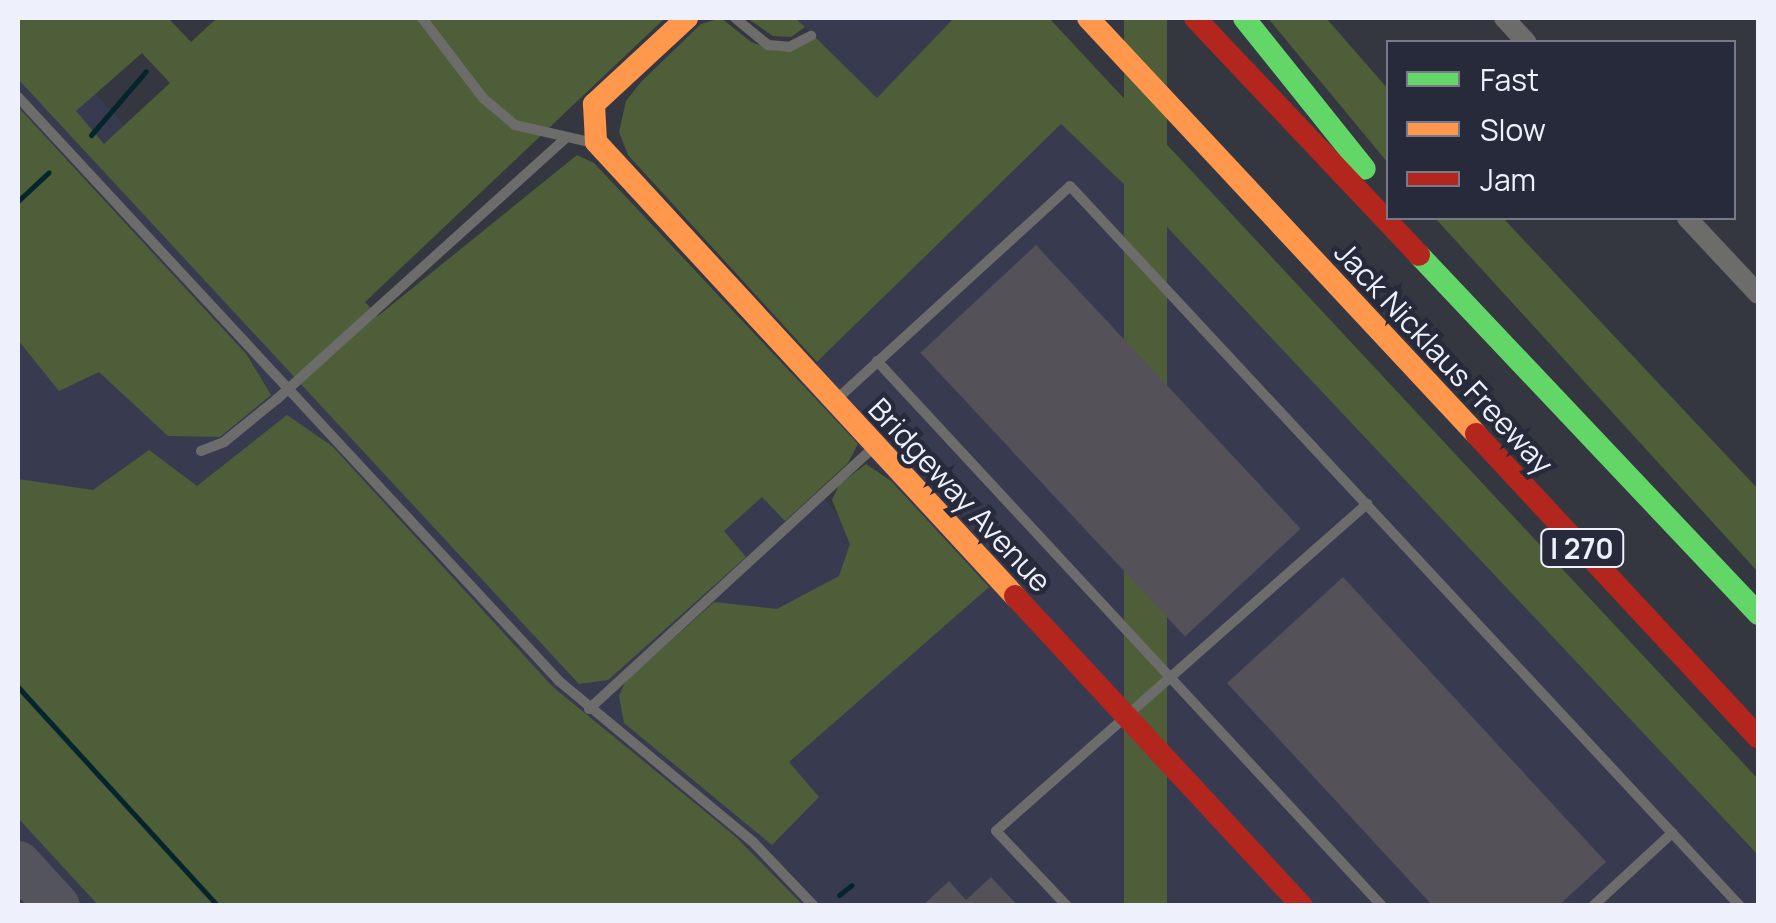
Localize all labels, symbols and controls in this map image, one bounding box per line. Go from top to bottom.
legend [1386,40,1736,220]
text: Fast [1480,59,1539,100]
text: Slow [1480,109,1546,150]
text: Jam [1480,159,1536,200]
street label: Jack Nicklaus Freeway [1327,235,1561,481]
street label: Bridgeway Avenue [861,391,1059,599]
road number: I 270 [1540,525,1624,571]

